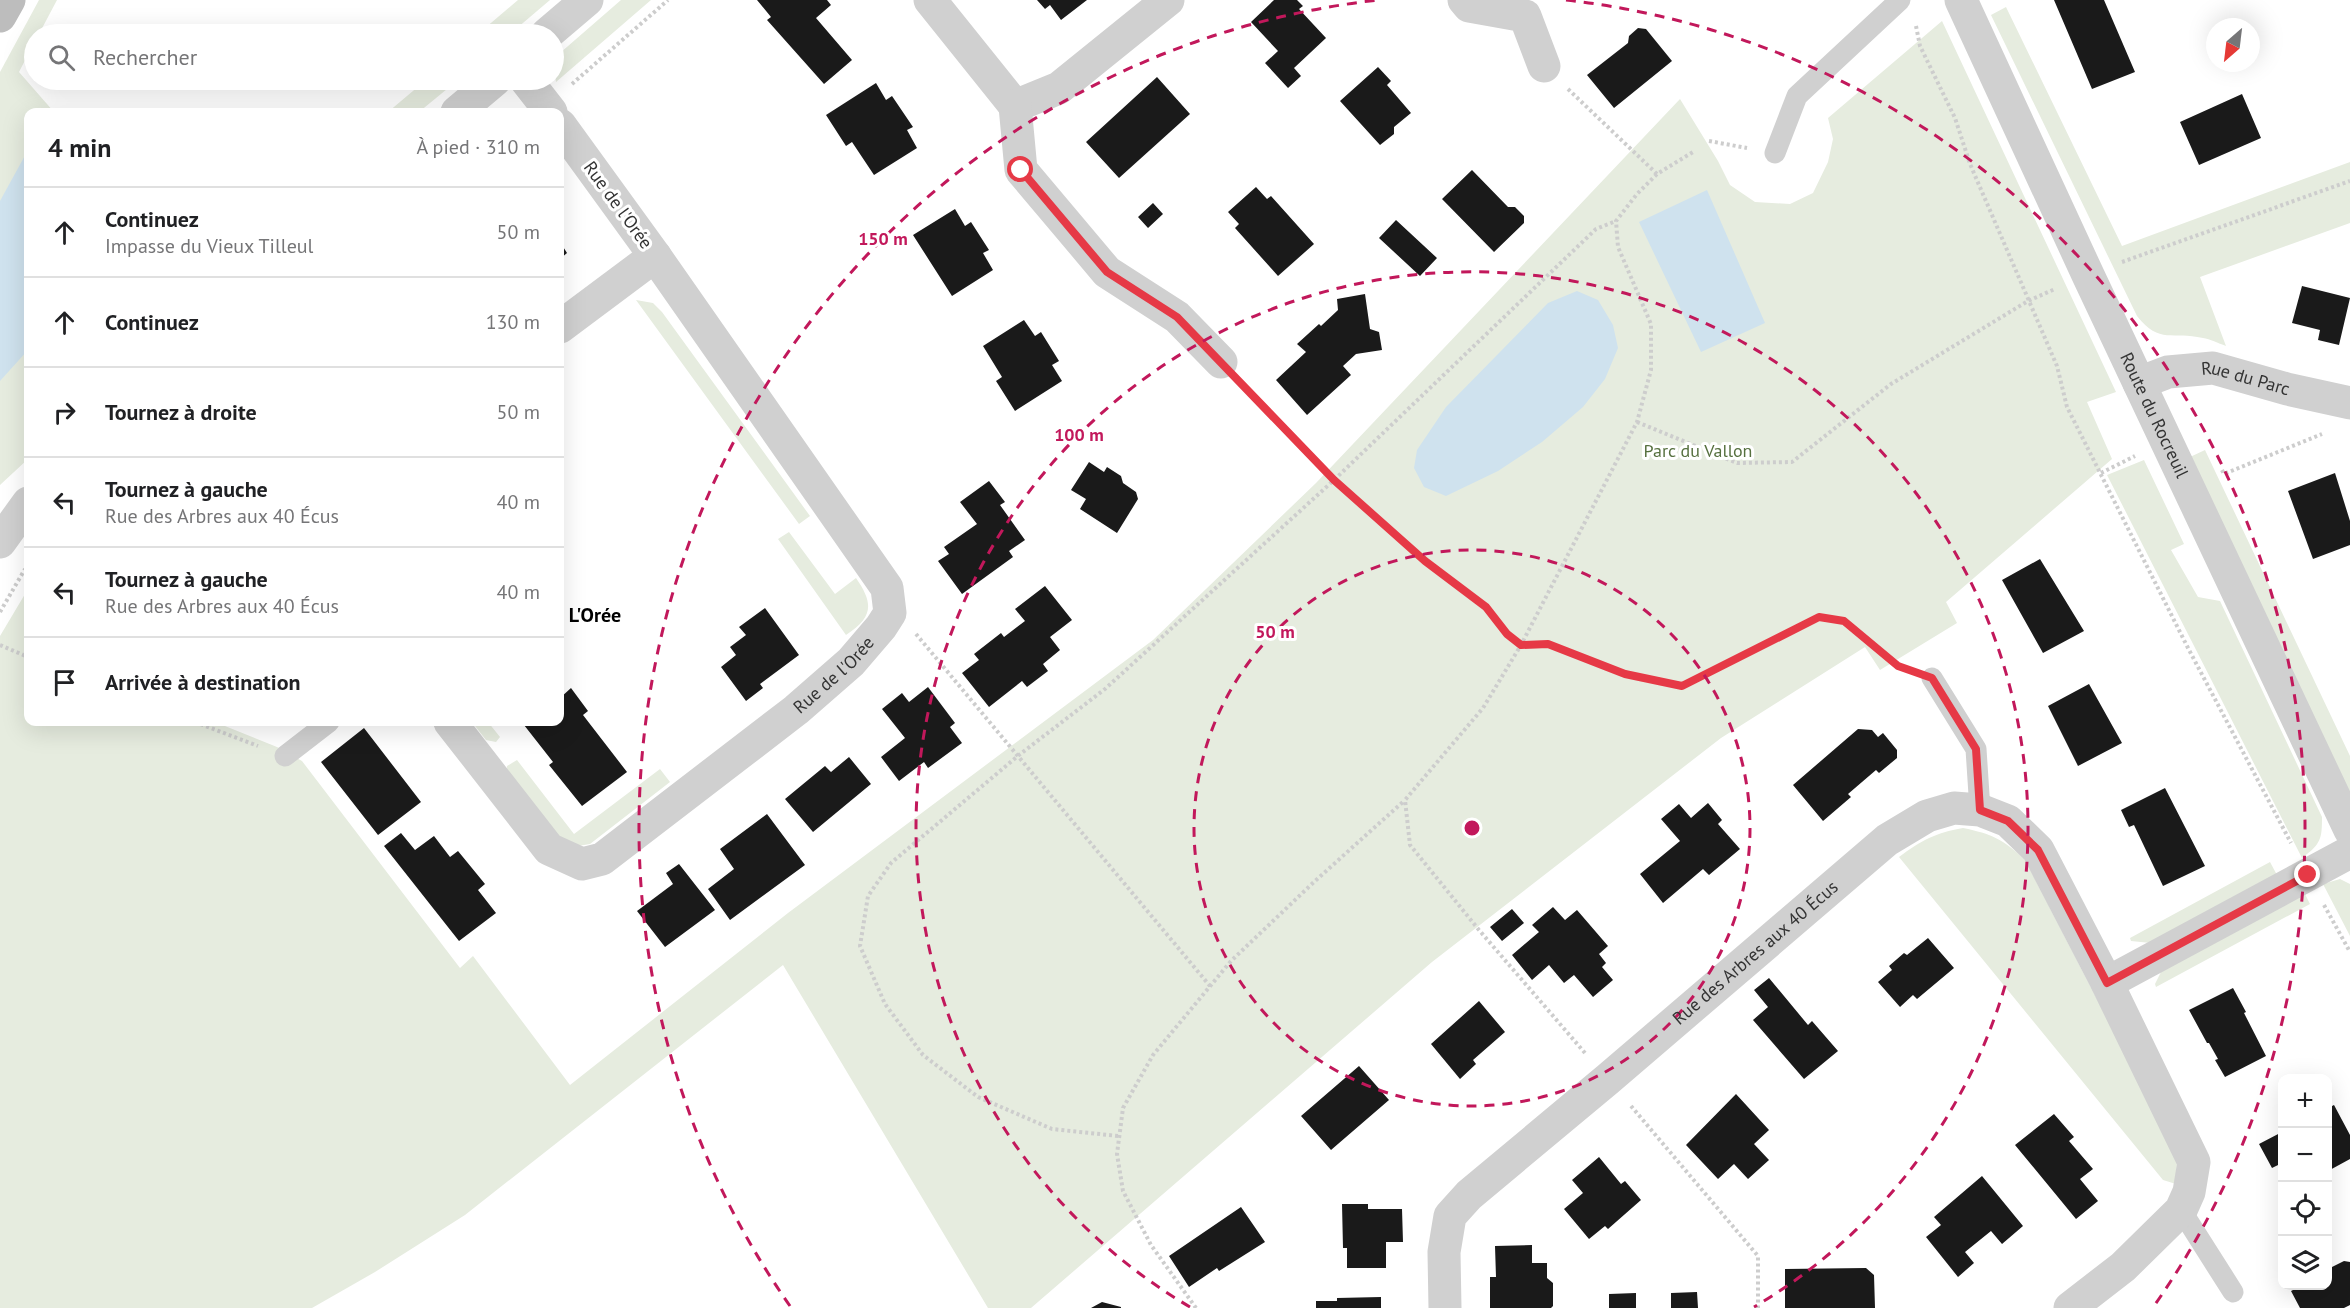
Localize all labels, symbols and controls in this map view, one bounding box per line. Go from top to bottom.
north arrow [2206,18,2260,72]
search box [24,24,564,90]
icon: search [45,41,78,74]
text: Rechercher [93,43,197,71]
text: 4 min [48,131,111,164]
text: À pied · 310 m [416,134,540,160]
street label: Rue de l'Orée [579,156,658,253]
route start [1007,156,1033,182]
text: Continuez [105,205,199,233]
icon: ahead [48,216,81,249]
text: 50 m [497,219,540,245]
text: 150 m [858,227,908,250]
text: Impasse du Vieux Tilleul [105,233,313,259]
icon: ahead [48,306,81,339]
text: Continuez [105,308,199,336]
text: 130 m [486,309,540,335]
street label: Route du Rocreuil [2115,349,2194,482]
street label: Rue du Parc [2200,356,2293,400]
icon: right [48,396,81,429]
text: Tournez à droite [105,398,257,426]
text: 50 m [497,399,540,425]
text: 100 m [1054,423,1104,446]
park label: Parc du Vallon [1644,439,1752,462]
text: Tournez à gauche [105,475,268,503]
icon: left [48,486,81,519]
text: 40 m [497,489,540,515]
text: Rue des Arbres aux 40 Écus [105,503,339,529]
text: Tournez à gauche [105,565,268,593]
icon: left [48,576,81,609]
text: 40 m [497,579,540,605]
text: Rue des Arbres aux 40 Écus [105,593,339,619]
district label: L'Orée [569,602,621,628]
text: 50 m [1255,620,1295,643]
street label: Rue de l'Orée [788,631,879,718]
icon: arrive [48,666,81,699]
text: Arrivée à destination [105,668,301,696]
centre of rings [1462,818,1482,838]
route end [2294,861,2320,887]
street label: Rue des Arbres aux 40 Écus [1668,875,1843,1030]
map controls [2278,1074,2332,1290]
button: + [2278,1074,2332,1128]
button: − [2278,1128,2332,1182]
button: locate [2278,1182,2332,1236]
button: layers [2278,1236,2332,1290]

